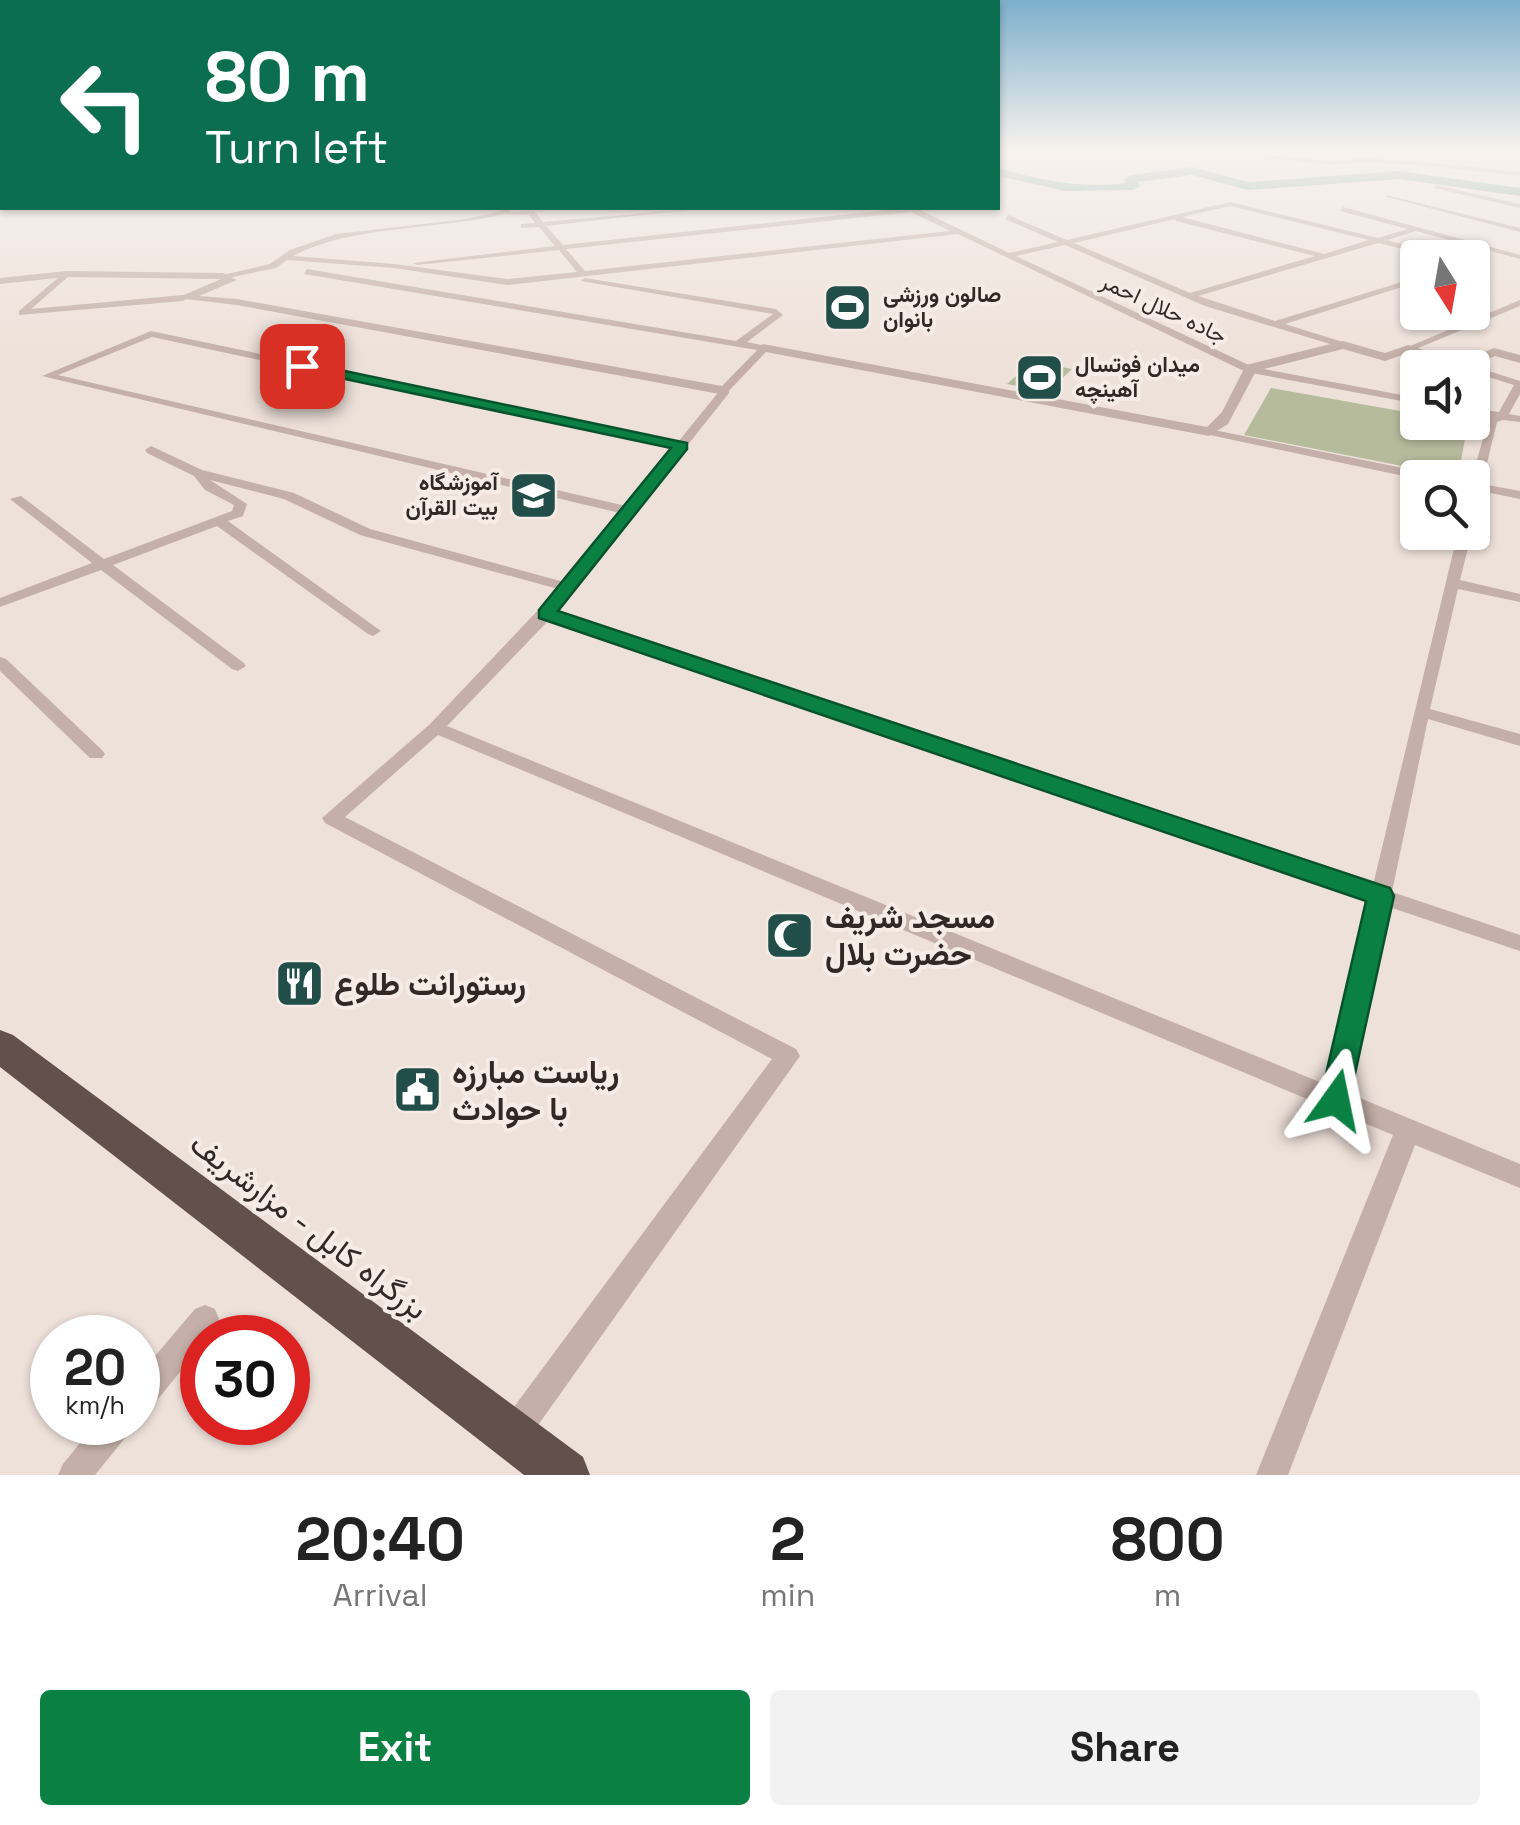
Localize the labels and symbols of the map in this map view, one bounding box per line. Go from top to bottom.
north arrow [1400,240,1490,330]
street label: جاده حلال احمر [1096,266,1231,349]
place label: صالون ورزشی بانوان [883,280,1001,333]
sports icon: صالون ورزشی بانوان [822,281,874,333]
pin [260,324,345,409]
place label: میدان فوتسال آهینچه [1075,350,1200,405]
sports icon: میدان فوتسال آهینچه [1014,351,1066,403]
place label: آموزشگاه بیت القرآن [406,468,499,521]
school or university icon: آموزشگاه بیت القرآن [507,469,559,521]
place label: مسجد شریف حضرت بلال [825,897,995,974]
mosque icon: مسجد شریف حضرت بلال [764,909,816,961]
restaurant icon: رستورانت طلوع [273,958,325,1010]
place label: رستورانت طلوع [334,964,526,1006]
position arrow [1284,1048,1388,1152]
place label: ریاست مبارزه با حوادث [452,1052,619,1129]
public building icon: ریاست مبارزه با حوادث [391,1064,443,1116]
street label: بزرگراه کابل - مزارشریف [182,1124,436,1328]
speed limit sign: 30 [180,1315,310,1445]

